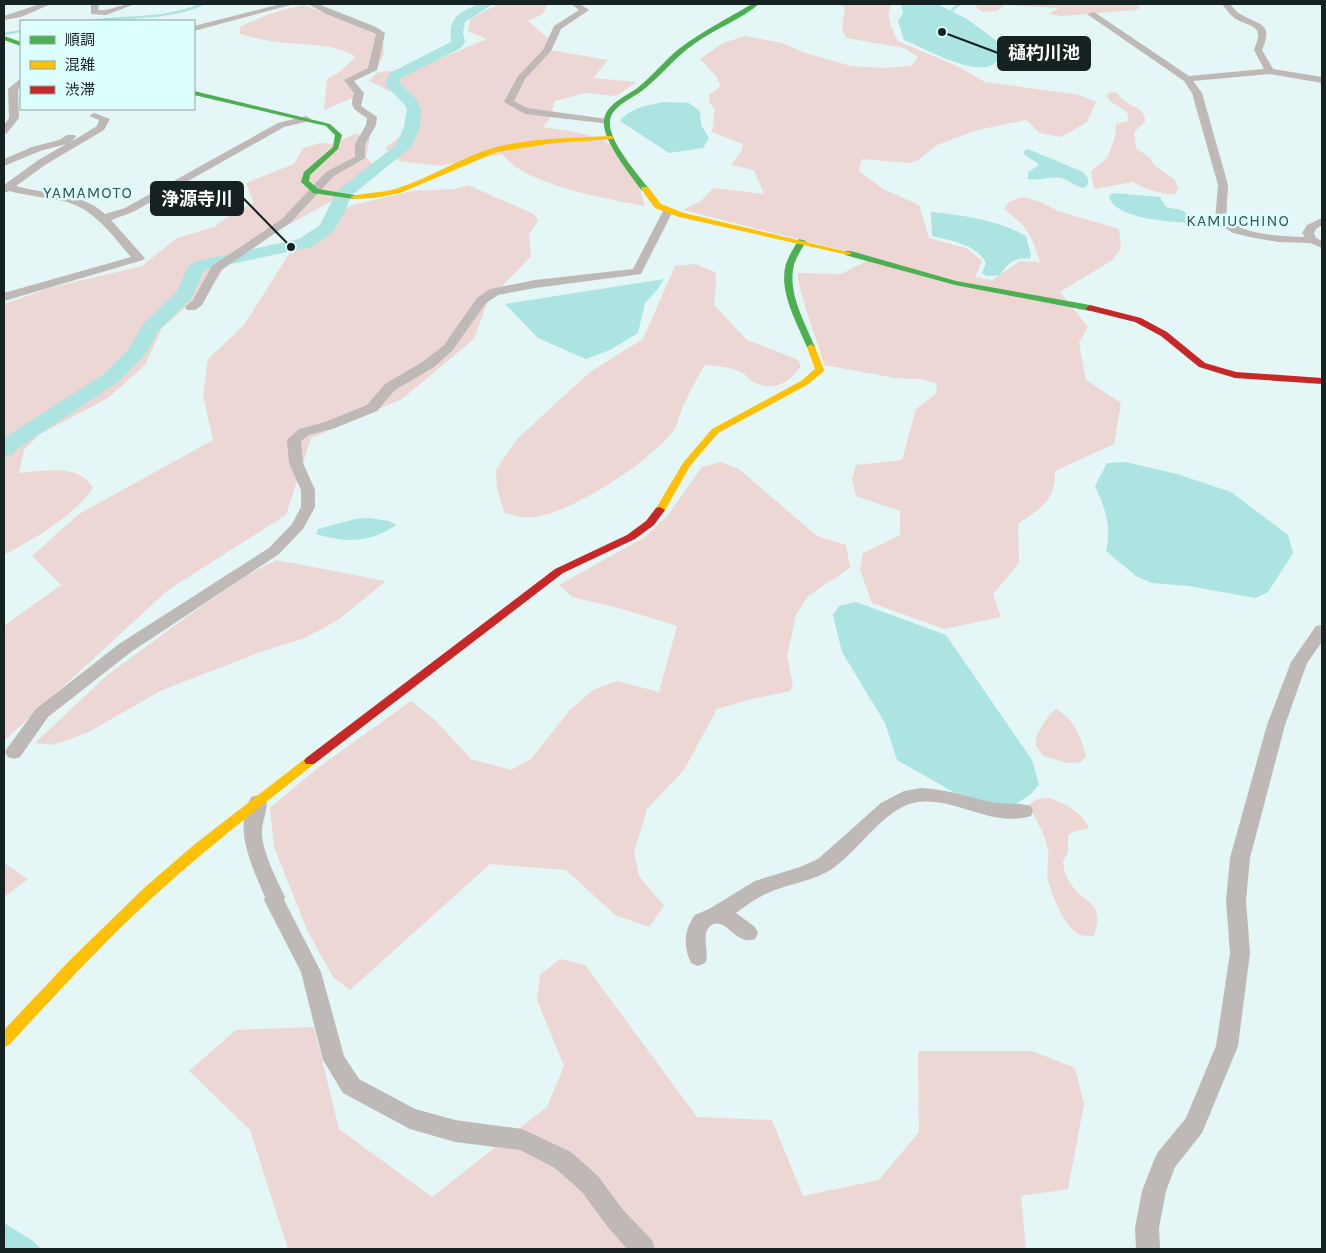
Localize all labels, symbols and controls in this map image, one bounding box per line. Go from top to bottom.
legend [20,20,195,110]
text: 順調 [65,31,95,49]
callout: 樋杓川池 [998,37,1090,70]
text: 樋杓川池 [1008,42,1080,64]
text: 混雑 [65,56,95,74]
text: 渋滞 [65,81,95,99]
callout: 浄源寺川 [151,182,243,215]
district label: YAMAMOTO [43,183,133,202]
text: 浄源寺川 [161,188,233,210]
district label: KAMIUCHINO [1186,211,1290,230]

